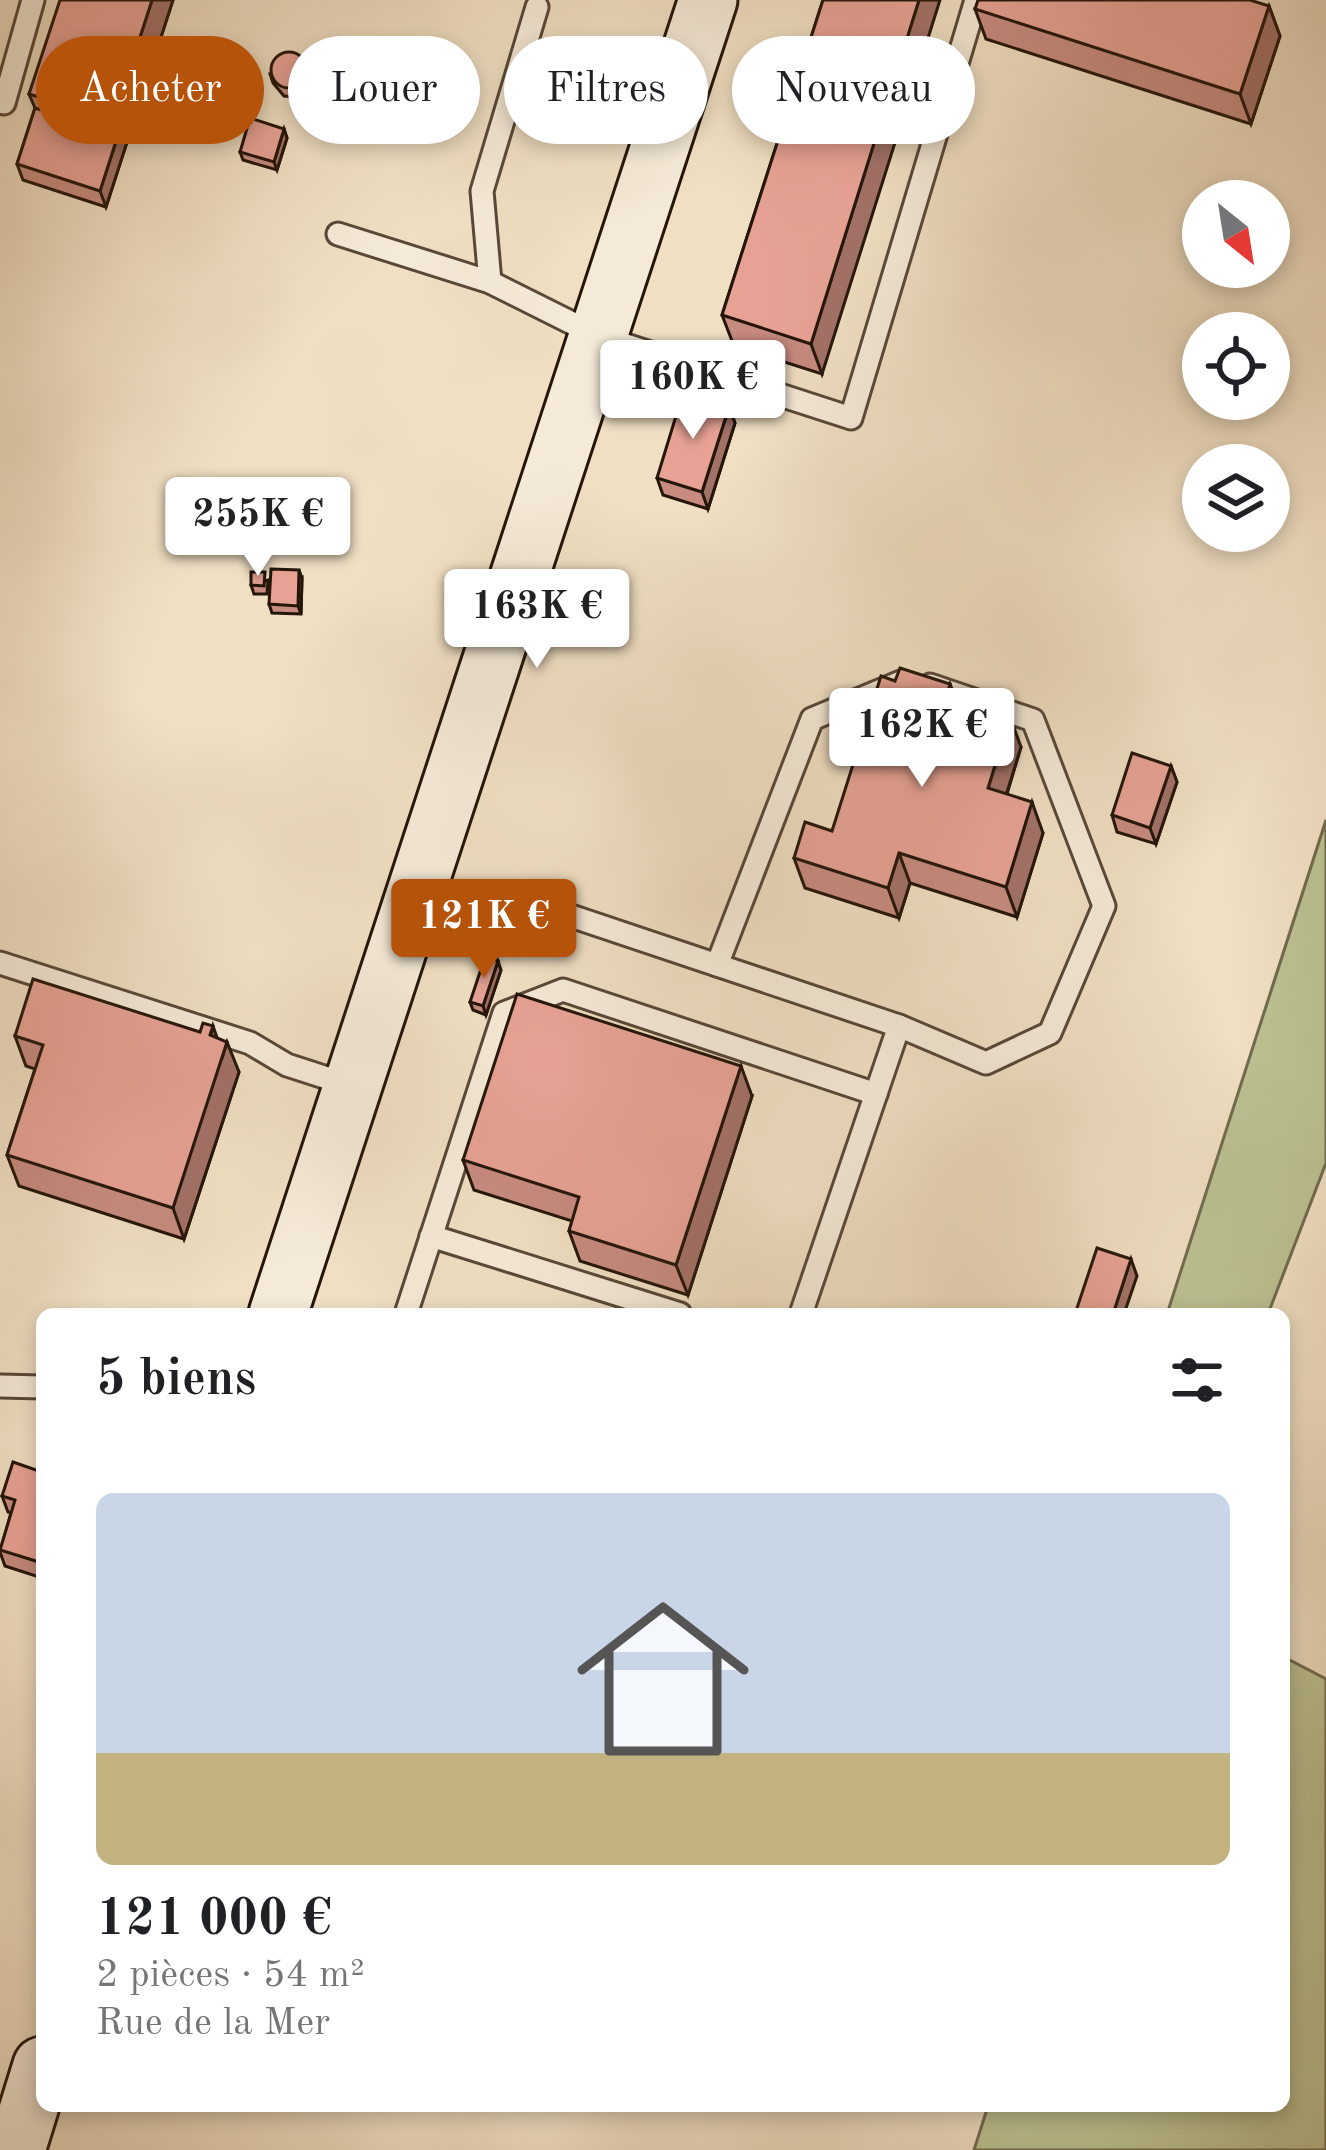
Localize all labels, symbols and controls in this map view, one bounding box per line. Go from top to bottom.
chip: Acheter [36,36,264,144]
chip: Louer [288,36,480,144]
chip: Filtres [504,36,708,144]
chip: Nouveau [732,36,975,144]
north arrow [1182,180,1290,288]
map controls [1182,180,1290,552]
button: locate [1182,312,1290,420]
pin: 160K € [595,340,791,442]
text: 160K € [627,359,759,398]
button: layers [1182,444,1290,552]
pin: 255K € [160,477,356,579]
text: 255K € [192,496,324,535]
pin: 163K € [439,569,635,671]
text: 163K € [471,588,603,627]
pin: 162K € [824,688,1020,790]
text: 162K € [856,707,988,746]
pin: 121K € [386,879,582,981]
text: 121K € [418,898,550,937]
icon: filters [1164,1347,1230,1413]
text: 5 biens [96,1355,256,1406]
icon: home [555,1571,771,1787]
text: 121 000 € [96,1895,332,1946]
text: 2 pièces · 54 m² [96,1956,365,1995]
text: Rue de la Mer [96,2004,330,2043]

